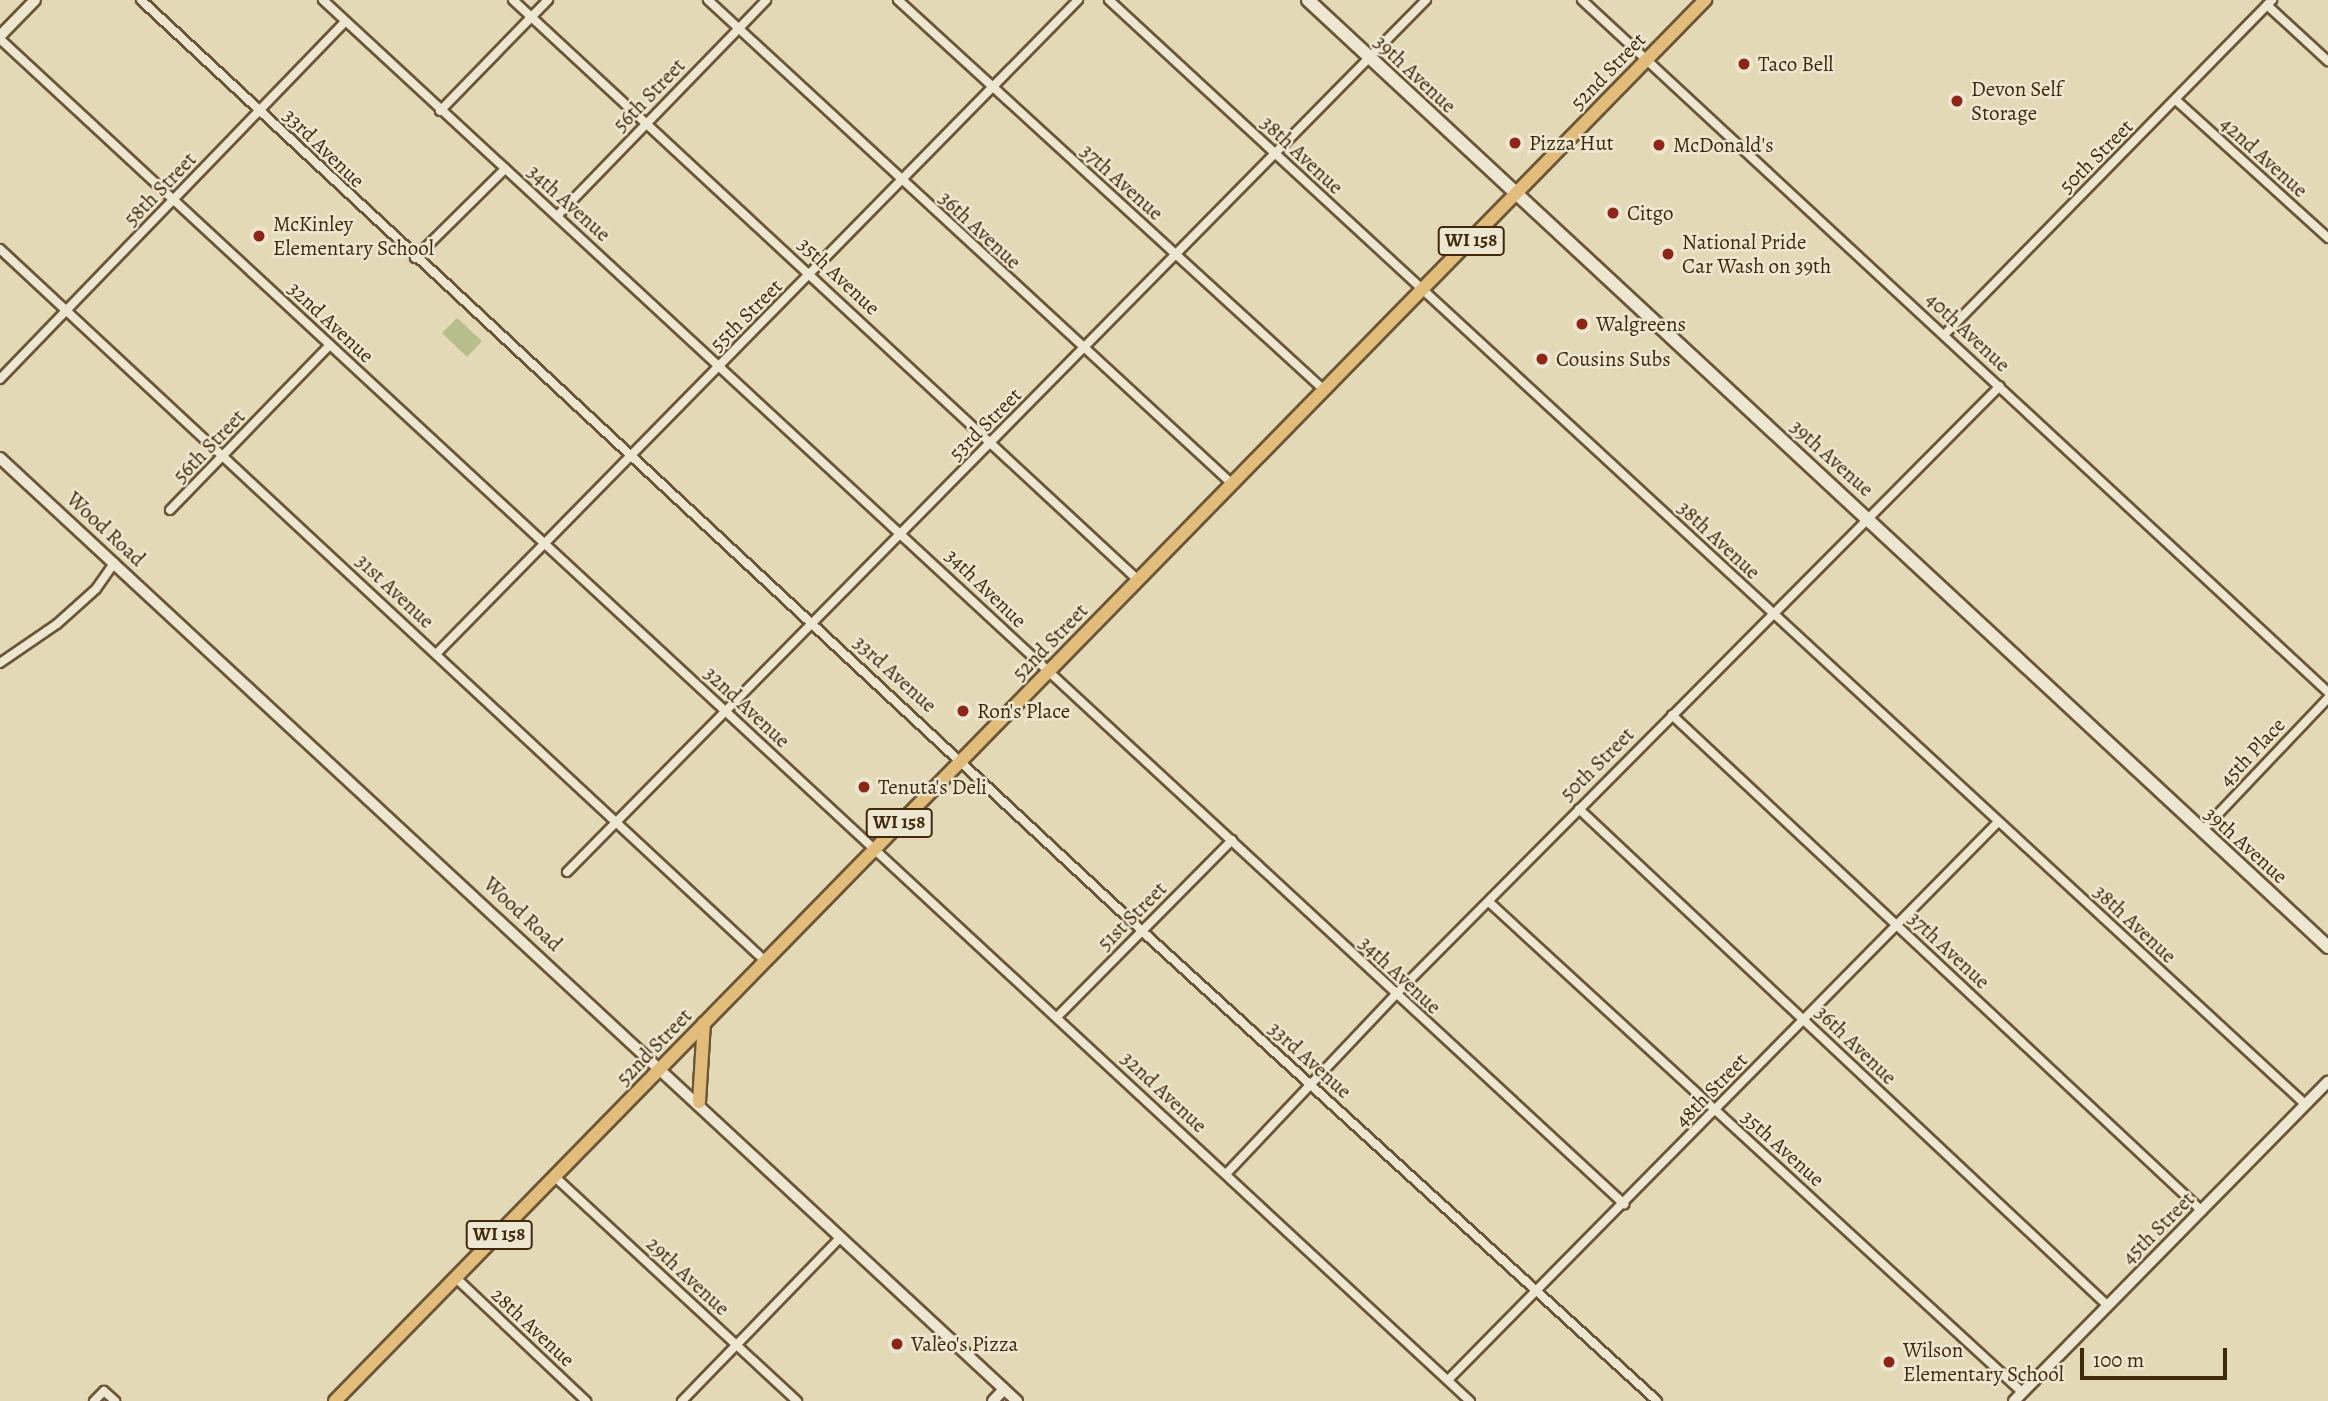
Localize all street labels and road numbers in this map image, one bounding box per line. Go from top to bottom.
street label: 52nd Street [1565,27,1651,115]
street label: 39th Avenue [1369,30,1461,118]
street label: 56th Street [608,53,690,137]
street label: 33rd Avenue [278,103,370,193]
street label: 38th Avenue [1255,110,1349,200]
street label: 42nd Avenue [2215,111,2313,203]
street label: 50th Street [2054,114,2138,198]
street label: 37th Avenue [1076,138,1168,226]
street label: 58th Street [119,147,201,231]
street label: 34th Avenue [522,159,616,247]
street label: 36th Avenue [934,186,1026,274]
road number: WI 158 [1436,226,1506,256]
street label: 35th Avenue [793,232,885,320]
street label: 55th Street [705,274,787,356]
street label: 32nd Avenue [283,276,379,368]
street label: 40th Avenue [1921,287,2015,377]
street label: 53rd Street [943,382,1027,466]
street label: 56th Street [168,404,250,488]
street label: 39th Avenue [1785,414,1879,502]
street label: Wood Road [62,486,150,572]
street label: 38th Avenue [1672,495,1766,585]
street label: 34th Avenue [940,543,1032,633]
street label: 31st Avenue [351,548,439,634]
street label: 52nd Street [1007,598,1093,686]
street label: 33rd Avenue [848,630,942,718]
street label: 32nd Avenue [699,661,795,753]
street label: 45th Place [2214,712,2290,792]
street label: 50th Street [1555,722,1639,806]
street label: 39th Avenue [2199,801,2293,889]
road number: WI 158 [864,808,934,838]
street label: Wood Road [479,871,567,957]
street label: 51st Street [1092,876,1172,956]
street label: 38th Avenue [2088,879,2182,969]
street label: 37th Avenue [1903,906,1995,994]
street label: 34th Avenue [1354,931,1446,1019]
street label: 36th Avenue [1810,1000,1902,1090]
street label: 52nd Street [611,1003,697,1091]
street label: 33rd Avenue [1263,1016,1357,1104]
street label: 32nd Avenue [1116,1046,1212,1138]
street label: 48th Street [1669,1048,1753,1132]
street label: 35th Avenue [1736,1104,1830,1192]
street label: 45th Street [2116,1186,2200,1270]
road number: WI 158 [464,1219,534,1250]
street label: 29th Avenue [641,1231,735,1321]
street label: 28th Avenue [486,1282,580,1372]

